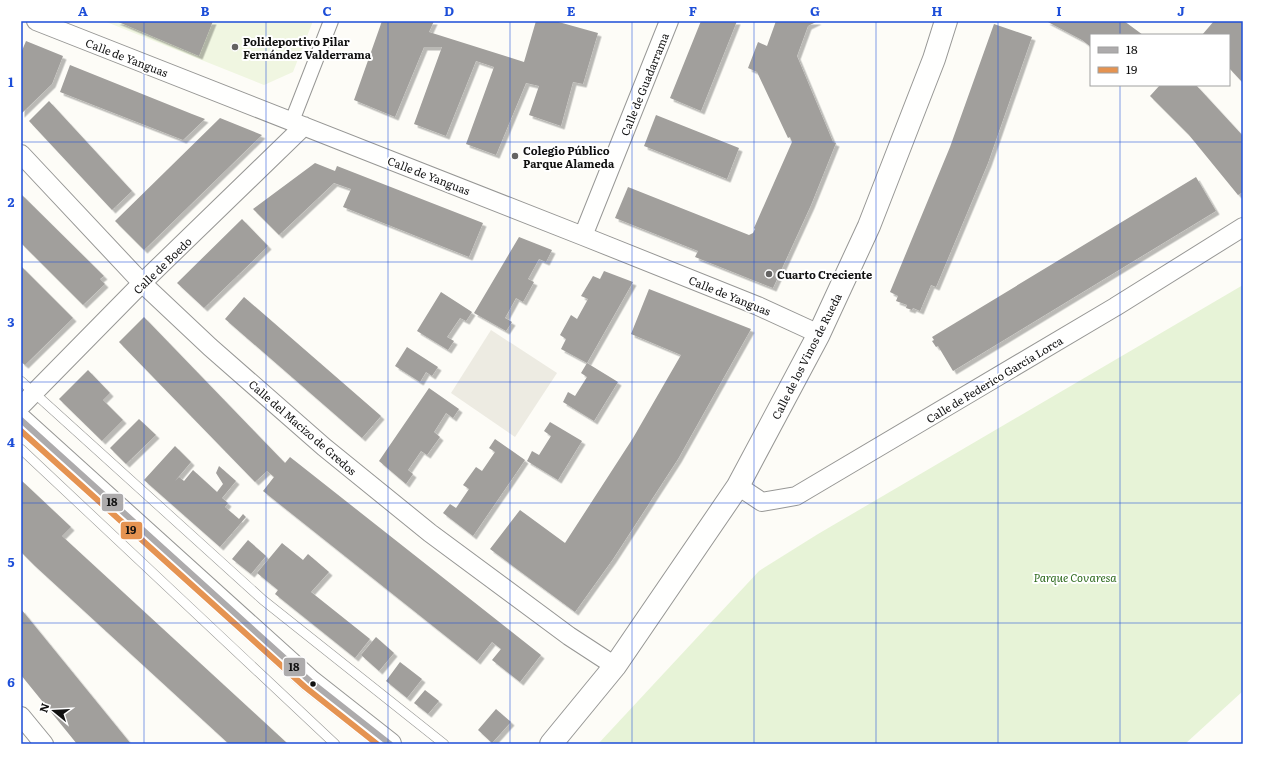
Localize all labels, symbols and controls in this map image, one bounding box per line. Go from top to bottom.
text: A [78,1,88,20]
text: B [201,1,210,20]
text: C [322,1,332,20]
text: D [444,1,454,20]
text: E [567,1,576,20]
text: F [689,1,697,20]
text: G [810,1,820,20]
text: H [932,1,943,20]
text: I [1056,1,1062,20]
text: J [1177,1,1185,20]
street label: Calle de Guadarrama [616,30,672,138]
place label: Polideportivo Pilar Fernández Valderrama [243,33,372,62]
street label: Calle de Yanguas [84,34,170,80]
legend [1090,34,1230,86]
text: 18 [1126,40,1138,58]
marker: Polideportivo Pilar Fernández Valderrama [230,42,240,52]
text: 19 [1126,60,1137,78]
text: 1 [8,72,14,91]
place label: Colegio Público Parque Alameda [523,142,615,171]
marker: Colegio Público Parque Alameda [510,151,520,161]
street label: Calle de Yanguas [386,152,472,198]
text: 2 [8,192,15,211]
street label: Calle de Boedo [129,233,195,297]
place label: Cuarto Creciente [777,266,872,282]
marker: Cuarto Creciente [764,269,774,279]
street label: Calle de Yanguas [687,271,773,319]
street label: Calle de los Vinos de Rueda [767,290,845,422]
text: 3 [7,312,15,331]
street label: Calle de Federico García Lorca [923,332,1065,426]
street label: Calle del Macizo de Gredos [246,376,360,478]
text: 4 [7,432,15,451]
line badge: 18 [101,493,124,512]
text: 18 [106,493,118,509]
line badge: 19 [120,521,143,540]
text: 19 [126,521,136,537]
text: 5 [7,552,15,571]
park label: Parque Covaresa [1033,569,1117,585]
line badge: 18 [283,657,306,677]
text: 18 [288,658,300,674]
text: 6 [7,672,15,691]
unlabelled marker [308,679,318,689]
north arrow [34,691,74,731]
text: N [35,701,53,714]

